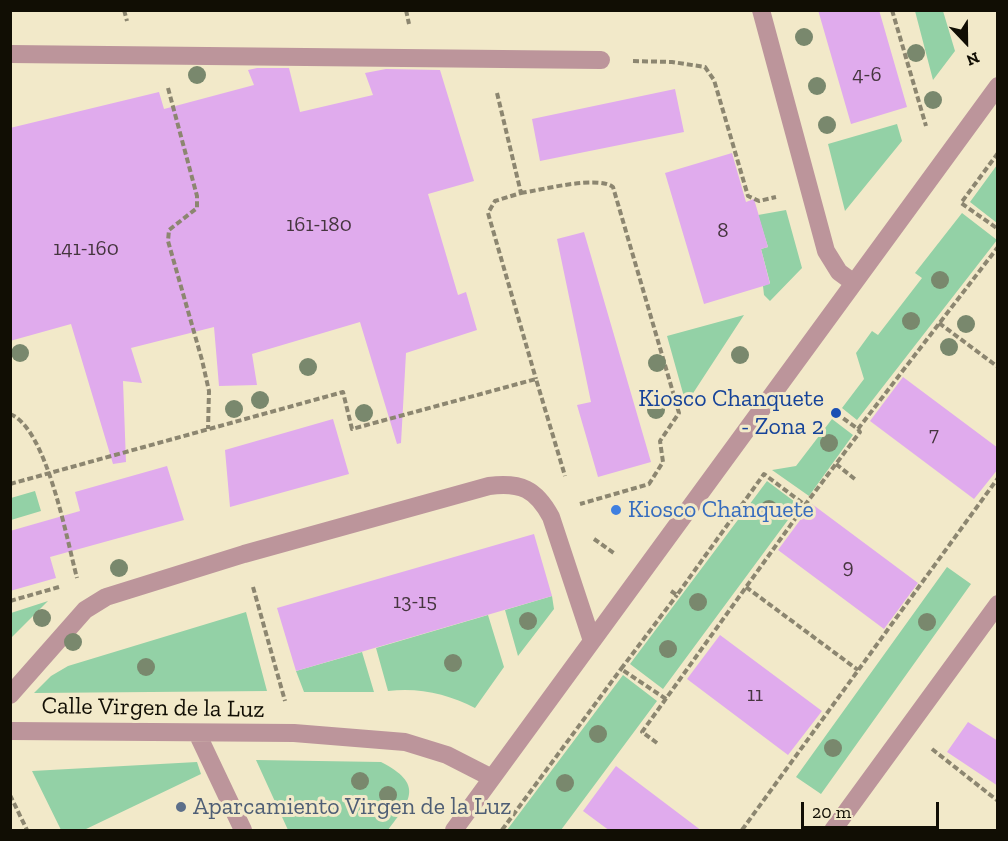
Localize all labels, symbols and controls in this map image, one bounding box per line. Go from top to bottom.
north arrow [936,12,996,72]
text: N [964,48,982,70]
house number: 4-6 [852,62,882,88]
house number: 161-180 [286,212,352,238]
house number: 8 [717,218,729,244]
house number: 141-160 [53,236,119,262]
place label: Kiosco Chanquete - Zona 2 [638,385,824,441]
marker: Kiosco Chanquete - Zona 2 [829,406,843,420]
house number: 7 [929,422,939,448]
place label: Kiosco Chanquete [628,496,814,524]
marker: Kiosco Chanquete [609,503,623,517]
house number: 9 [842,554,854,580]
house number: 13-15 [393,589,437,615]
house number: 11 [747,682,763,708]
street label: Calle Virgen de la Luz [41,692,265,724]
scale bar [804,790,942,828]
place label: Aparcamiento Virgen de la Luz [193,793,511,821]
marker: Aparcamiento Virgen de la Luz [174,800,188,814]
text: 20 m [812,801,851,823]

